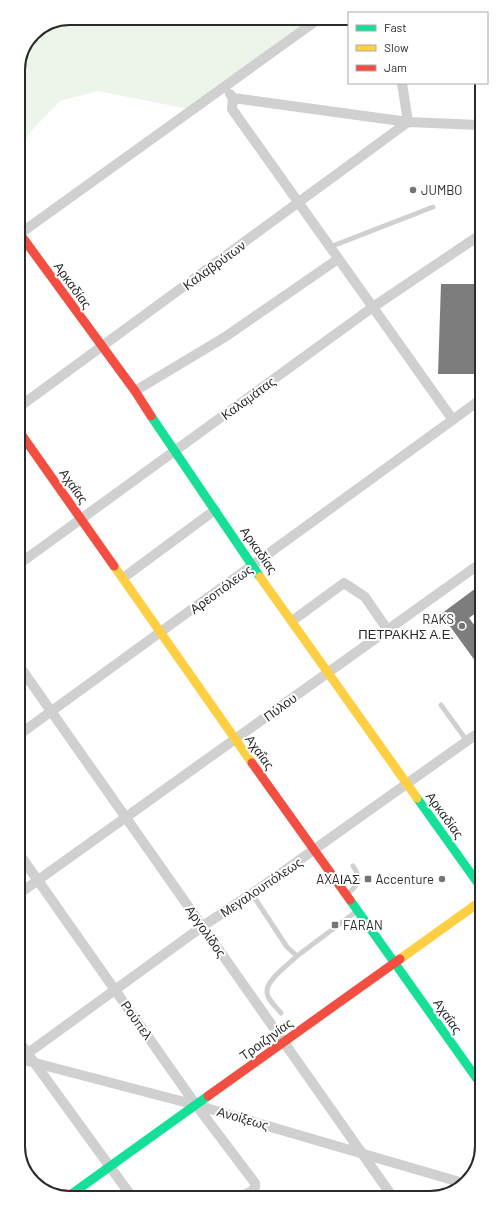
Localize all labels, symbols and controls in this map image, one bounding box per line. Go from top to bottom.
legend [348,12,488,84]
text: Fast [384,20,407,34]
text: Slow [384,40,409,54]
text: Jam [384,60,407,74]
place label: JUMBO [421,182,462,198]
marker: JUMBO [408,185,418,195]
street label: Καλαβρύτων [180,237,248,293]
street label: Αρκαδίας [51,259,95,311]
street label: Καλαμάτας [218,373,278,423]
street label: Αχαΐας [56,465,92,507]
street label: Αρκαδίας [237,523,281,577]
street label: Αρεοπόλεως [187,561,255,617]
place label: RAKS ΠΕΤΡΑΚΗΣ Α.Ε. [358,611,454,642]
marker: RAKS ΠΕΤΡΑΚΗΣ Α.Ε. [457,621,467,631]
street label: Πύλου [260,690,300,724]
street label: Αχαΐας [242,731,278,773]
street label: Αρκαδίας [423,789,467,841]
street label: Μεγαλουπόλεως [217,854,305,920]
place label: AXAΙΑΣ [316,871,360,887]
place label: Accenture [376,871,434,887]
marker: AXAΙΑΣ [363,874,373,884]
marker: Accenture [437,874,447,884]
street label: Αργολίδος [182,902,230,960]
place label: FARAN [343,917,383,933]
marker: FARAN [330,920,340,930]
street label: Αχαΐας [430,995,466,1037]
street label: Ρούπελ [118,998,156,1043]
street label: Τροιζηνίας [236,1014,296,1064]
street label: Ανοίξεως [215,1103,271,1133]

